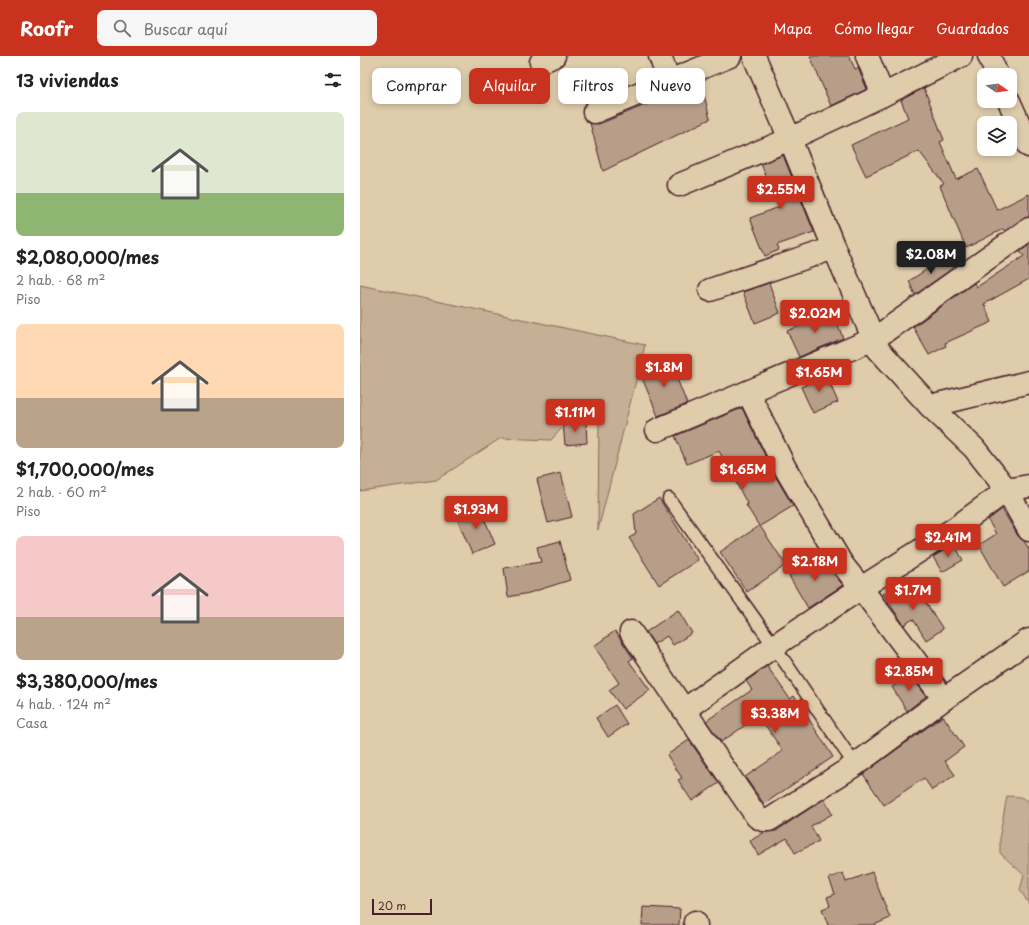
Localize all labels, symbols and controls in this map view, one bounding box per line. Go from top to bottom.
search box [97,10,377,46]
text: Roofr [20,14,73,42]
icon: search [111,17,133,39]
text: Buscar aquí [143,17,228,40]
text: Mapa [774,18,812,39]
text: Cómo llegar [834,18,914,39]
text: Guardados [936,18,1009,39]
text: 13 viviendas [16,67,119,93]
chip: Comprar [372,68,461,104]
chip: Alquilar [469,68,550,104]
chip: Filtros [558,68,628,104]
chip: Nuevo [636,68,705,104]
north arrow [977,68,1017,108]
map controls [977,68,1017,156]
icon: filters [322,69,344,91]
button: layers [977,116,1017,156]
icon: home [144,138,216,210]
pin: $2.55M [748,176,814,210]
text: $2.55M [756,179,806,198]
pin: $2.08M [898,241,964,275]
text: $2,080,000/mes [16,244,159,270]
text: $2.08M [906,244,956,263]
text: 2 hab. · 68 m² [16,270,106,289]
text: Piso [16,289,41,308]
pin: $2.02M [782,300,848,334]
text: $2.02M [789,303,841,322]
icon: home [144,350,216,422]
pin: $1.8M [636,354,692,388]
text: $1.8M [645,357,683,376]
pin: $1.65M [786,359,852,393]
text: $1.65M [795,362,843,381]
pin: $1.11M [542,399,608,433]
text: $1.11M [555,402,595,421]
text: $1,700,000/mes [16,456,154,482]
pin: $1.65M [710,456,776,490]
text: $1.65M [719,459,767,478]
text: 2 hab. · 60 m² [16,482,107,501]
pin: $1.93M [443,496,509,530]
text: $1.93M [453,499,499,518]
text: Piso [16,501,41,520]
pin: $2.41M [915,524,981,558]
text: $2.41M [924,527,972,546]
pin: $2.18M [782,548,848,582]
text: $2.18M [792,551,838,570]
icon: home [144,562,216,634]
pin: $1.7M [885,577,941,611]
text: $1.7M [895,580,931,599]
pin: $2.85M [876,658,942,692]
text: $2.85M [885,661,933,680]
text: $3,380,000/mes [16,668,158,694]
text: 4 hab. · 124 m² [16,694,111,713]
pin: $3.38M [742,700,808,734]
text: $3.38M [751,703,799,722]
text: Casa [16,713,48,732]
scale bar [372,897,432,916]
text: 20 m [378,897,406,914]

